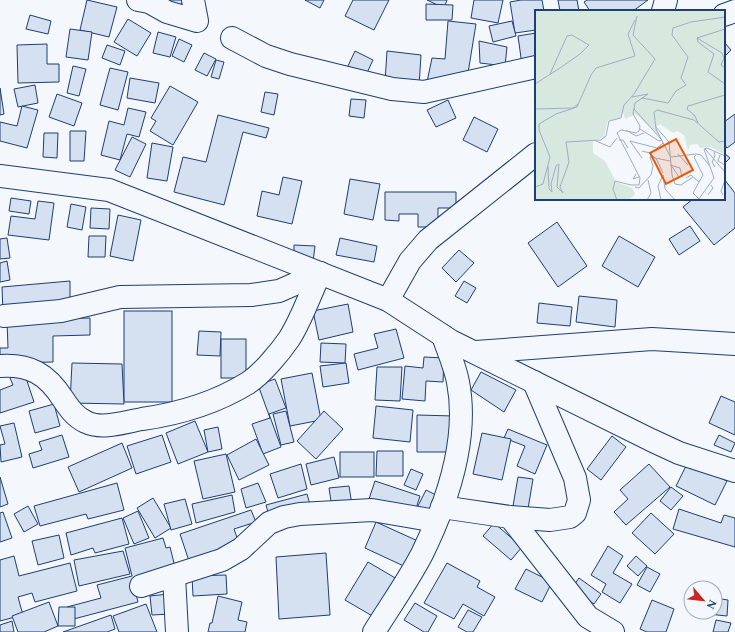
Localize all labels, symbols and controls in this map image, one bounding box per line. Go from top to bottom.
inset map [535,10,725,200]
north arrow [683,580,723,620]
text: N [702,597,721,612]

